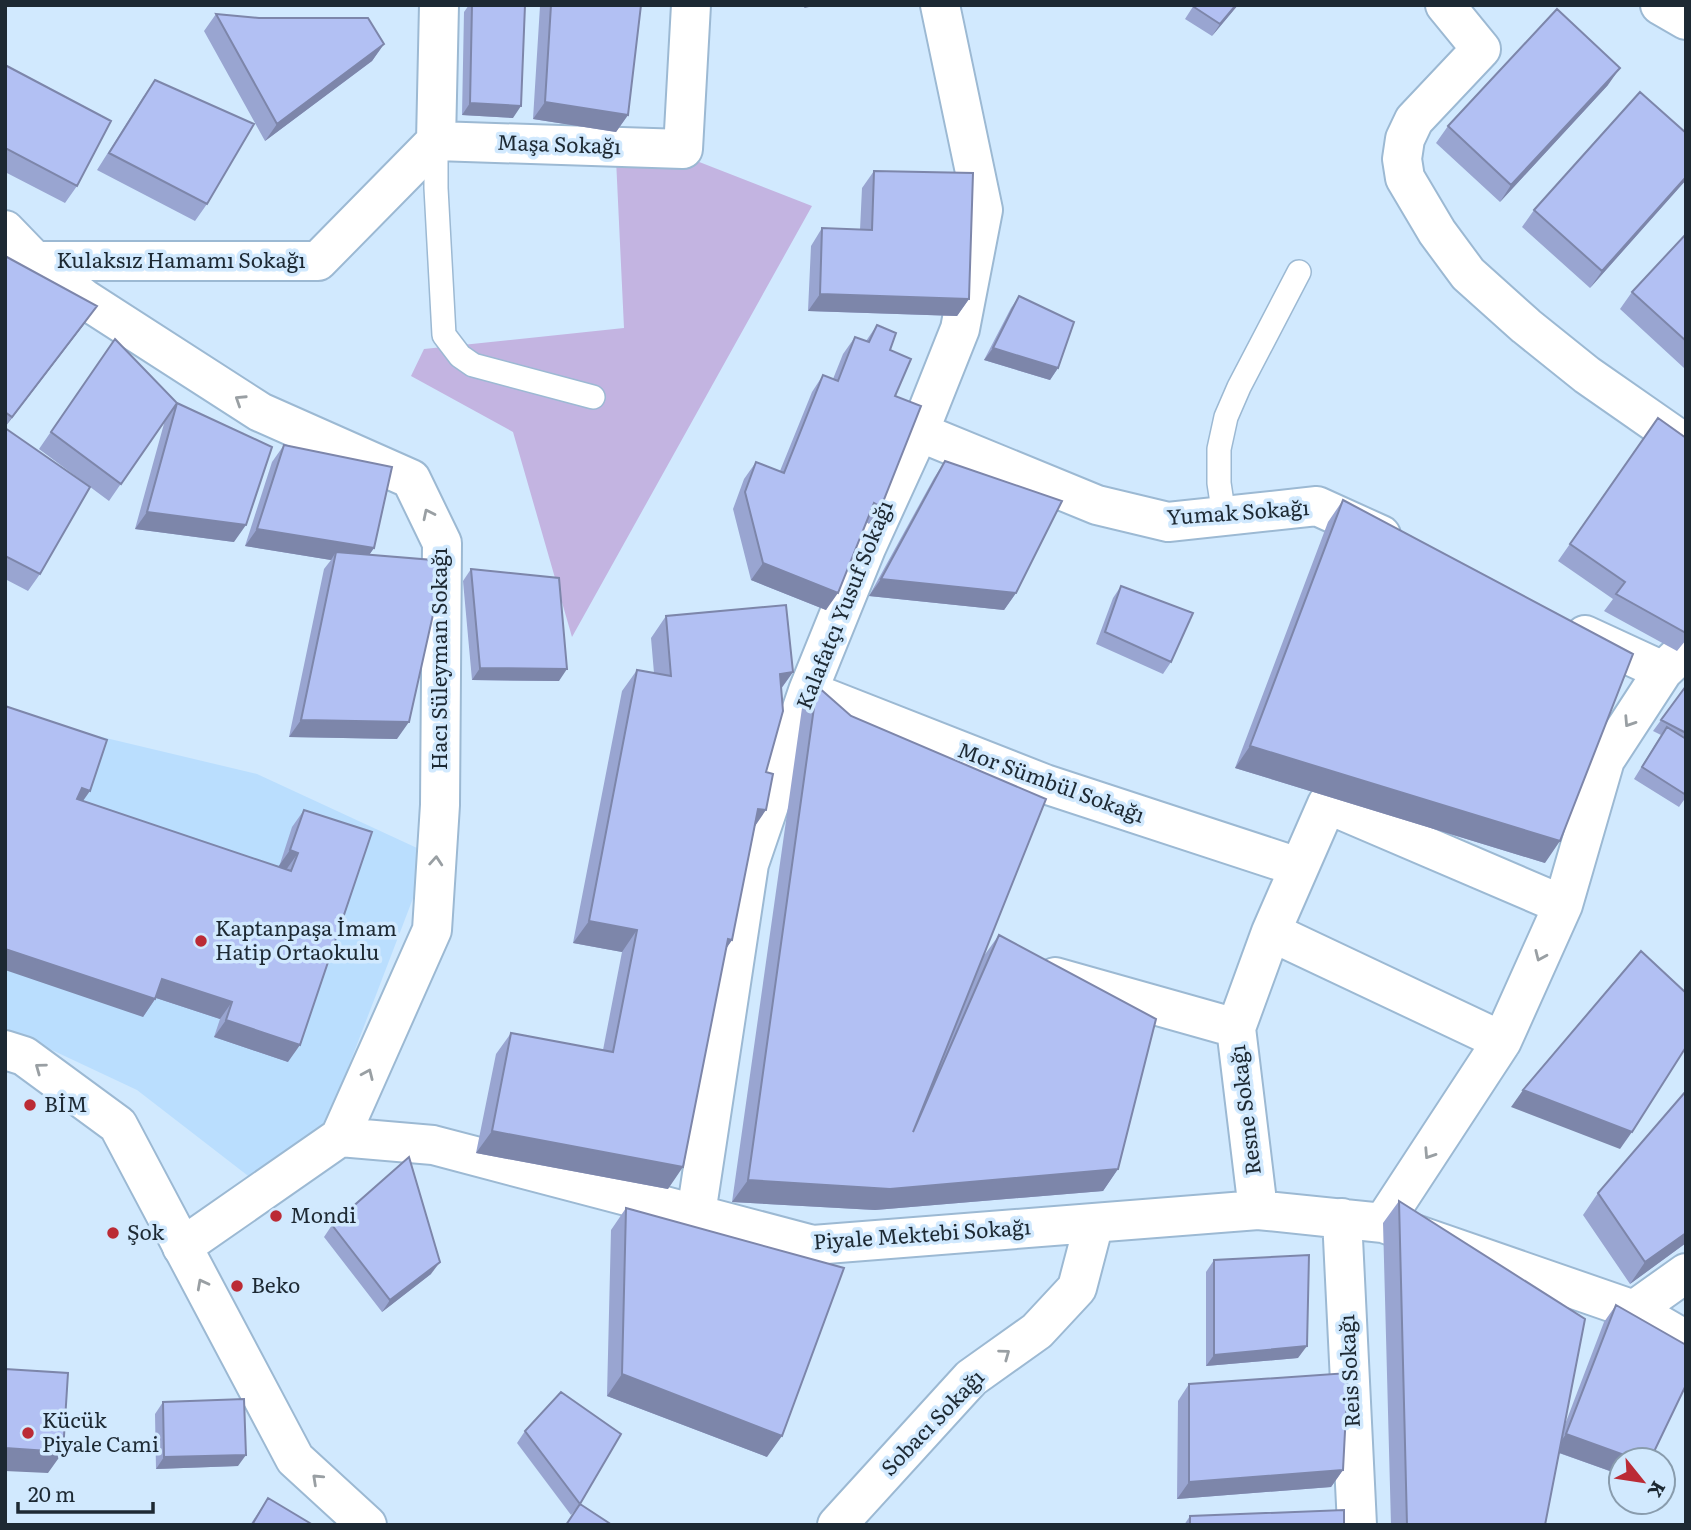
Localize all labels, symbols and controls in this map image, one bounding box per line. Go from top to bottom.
street label: Maşa Sokağı [497,125,622,160]
street label: Kulaksız Hamamı Sokağı [56,243,306,274]
one-way arrow [235,395,248,408]
street label: Yumak Sokağı [1166,490,1310,531]
street label: Kalafatçı Yusuf Sokağı [787,495,899,713]
one-way arrow [422,509,436,521]
street label: Hacı Süleyman Sokağı [422,548,453,770]
one-way arrow [1625,714,1638,727]
street label: Mor Sümbül Sokağı [954,732,1150,829]
one-way arrow [429,855,444,866]
place label: Kaptanpaşa İmam Hatip Ortaokulu [215,911,397,966]
marker: Kaptanpaşa İmam Hatip Ortaokulu [193,933,209,949]
one-way arrow [1534,949,1548,961]
street label: Resne Sokağı [1220,1043,1267,1177]
one-way arrow [35,1063,48,1076]
one-way arrow [360,1069,374,1082]
place label: BİM [44,1087,88,1118]
marker: BİM [22,1097,38,1113]
one-way arrow [1424,1146,1437,1159]
place label: Mondi [290,1198,356,1229]
marker: Mondi [268,1208,284,1224]
street label: Piyale Mektebi Sokağı [812,1209,1032,1256]
place label: Şok [127,1215,165,1246]
marker: Şok [105,1225,121,1241]
place label: Beko [251,1268,300,1299]
marker: Beko [229,1278,245,1294]
one-way arrow [197,1279,210,1291]
street label: Reis Sokağı [1329,1314,1366,1429]
one-way arrow [997,1350,1010,1362]
street label: Sobacı Sokağı [872,1361,990,1481]
place label: Kücük Piyale Cami [42,1403,159,1458]
marker: Kücük Piyale Cami [20,1425,36,1441]
north arrow [1607,1446,1677,1516]
scale bar [18,1470,152,1514]
one-way arrow [312,1474,325,1487]
text: 20 m [28,1477,75,1508]
text: K [1642,1477,1673,1504]

